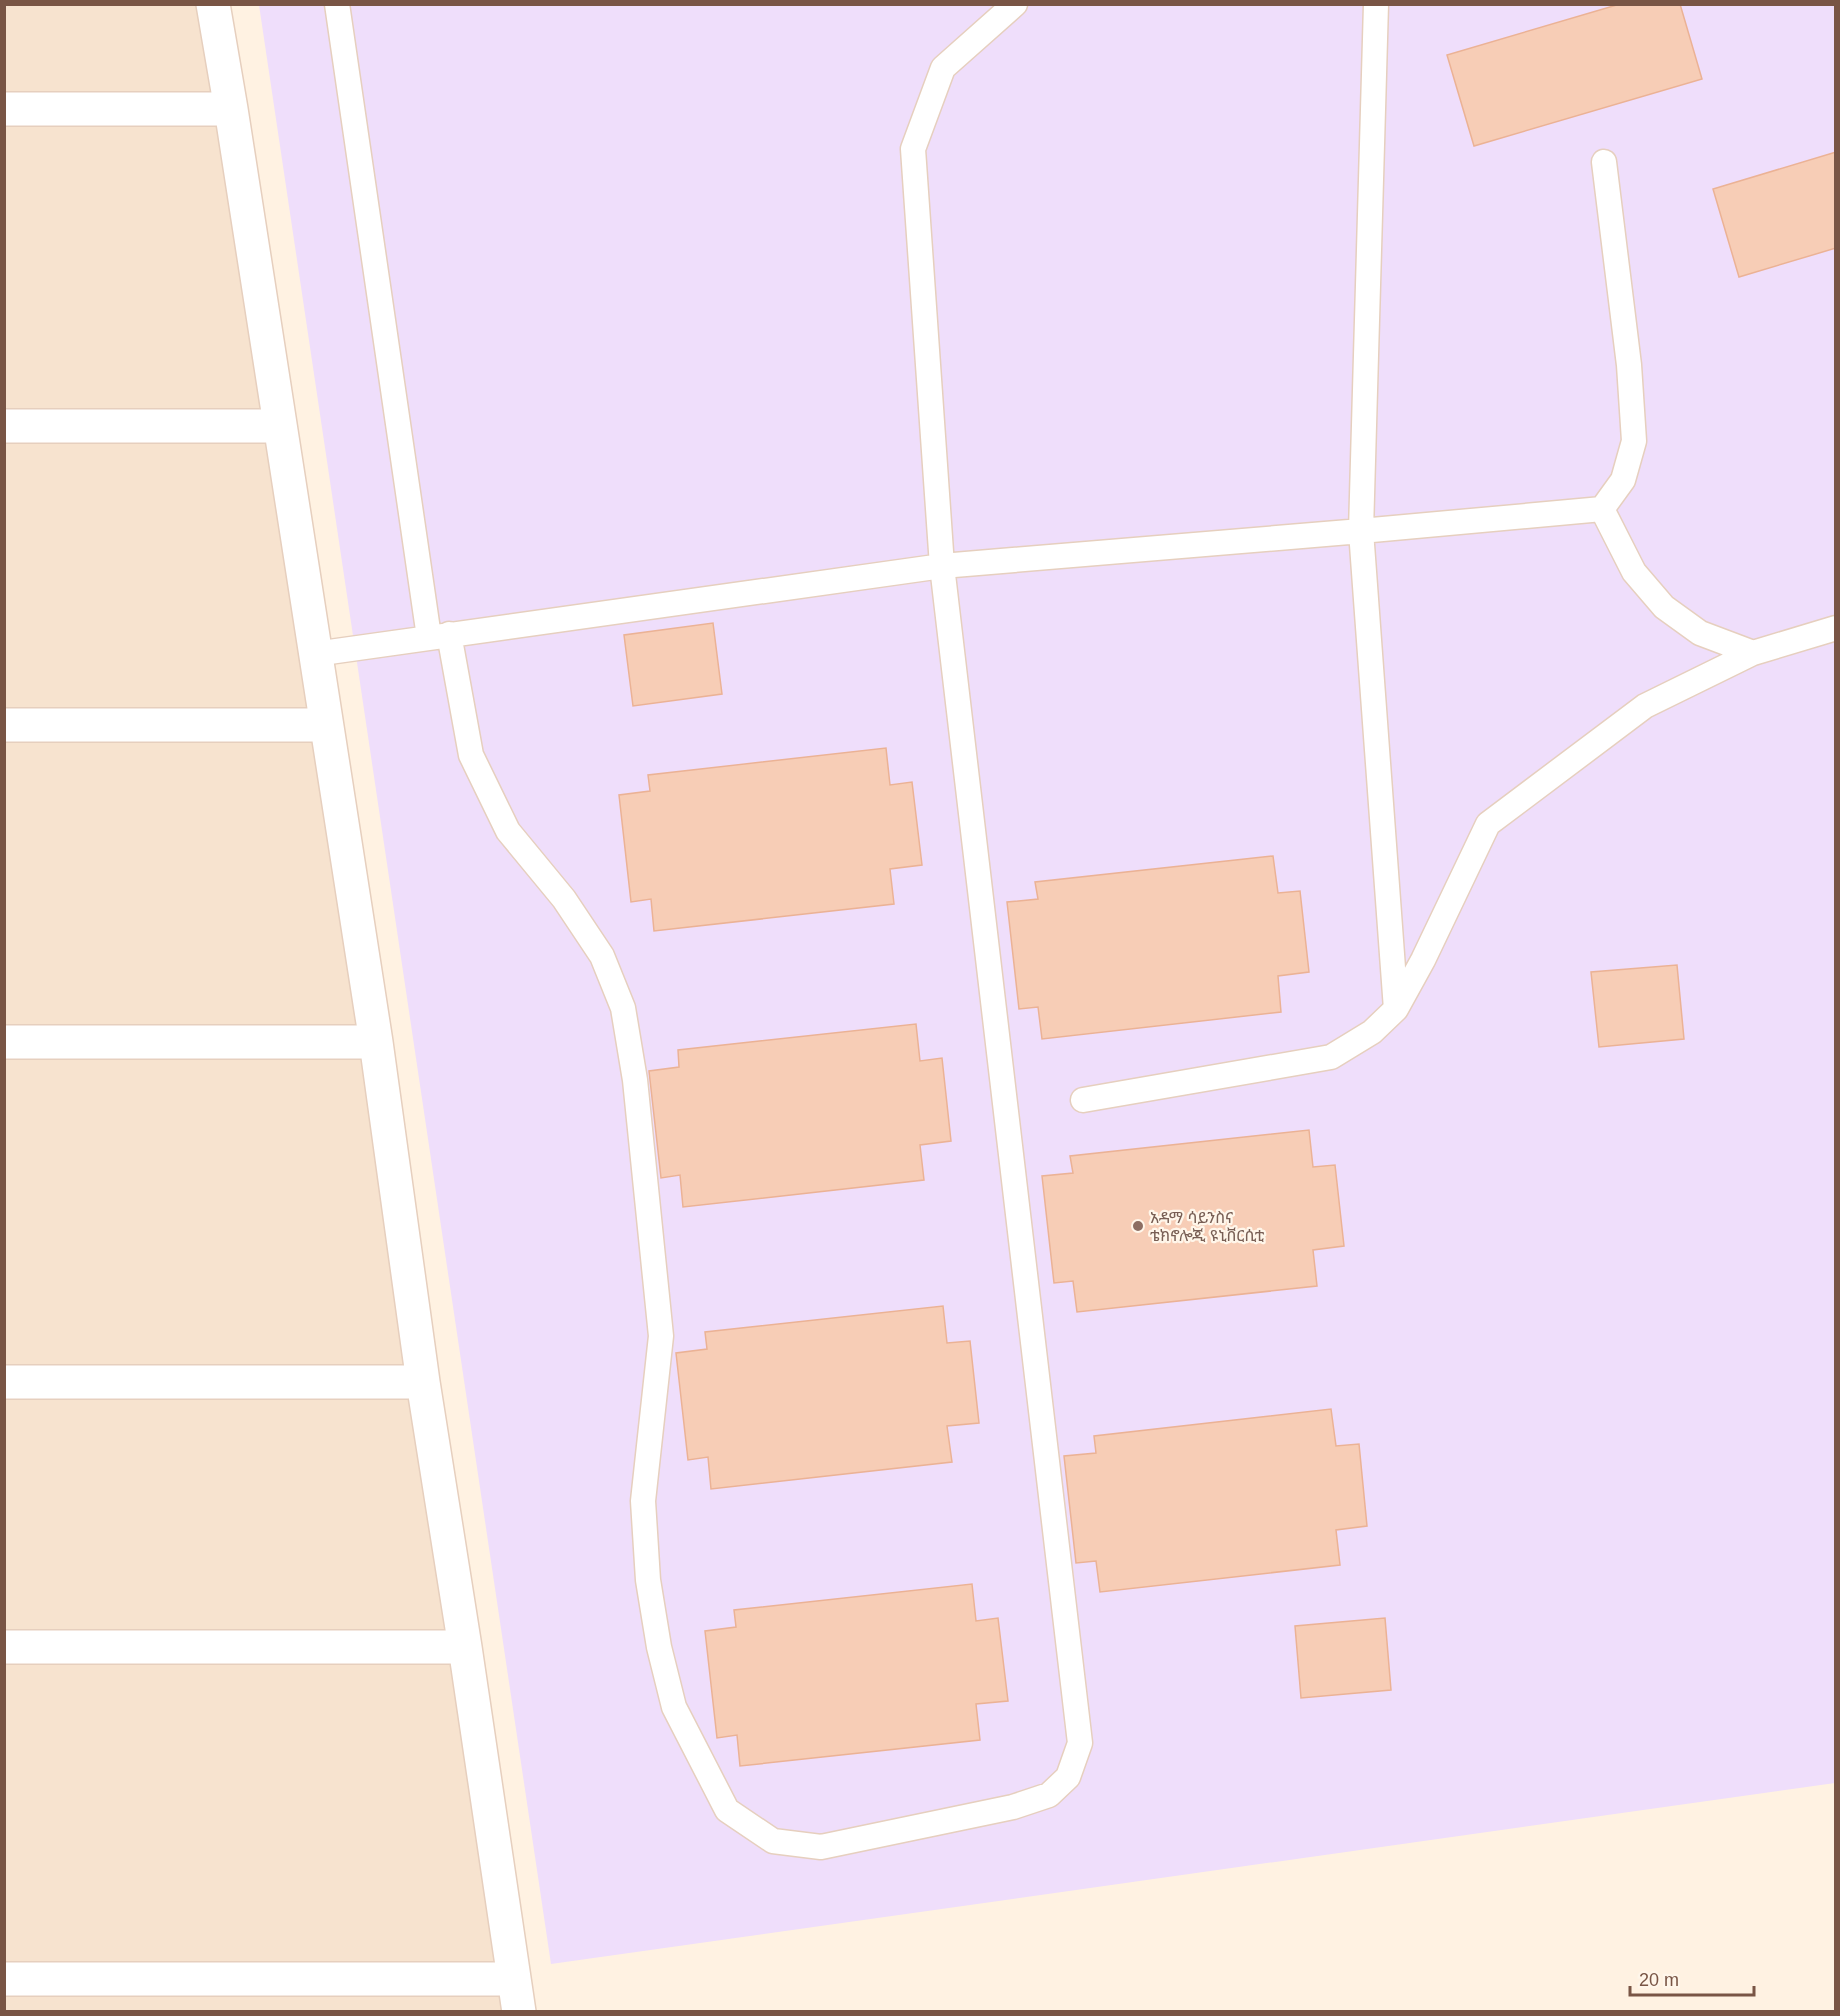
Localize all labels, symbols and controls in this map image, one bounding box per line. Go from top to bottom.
place label: አዳማ ሳይንስና ቴክኖሎጂ ዩኒቨርሲቲ [1150,1209,1265,1244]
marker: አዳማ ሳይንስና ቴክኖሎጂ ዩኒቨርሲቲ [1131,1219,1145,1233]
scale bar [1630,1959,1754,1997]
text: 20 m [1639,1970,1679,1990]

